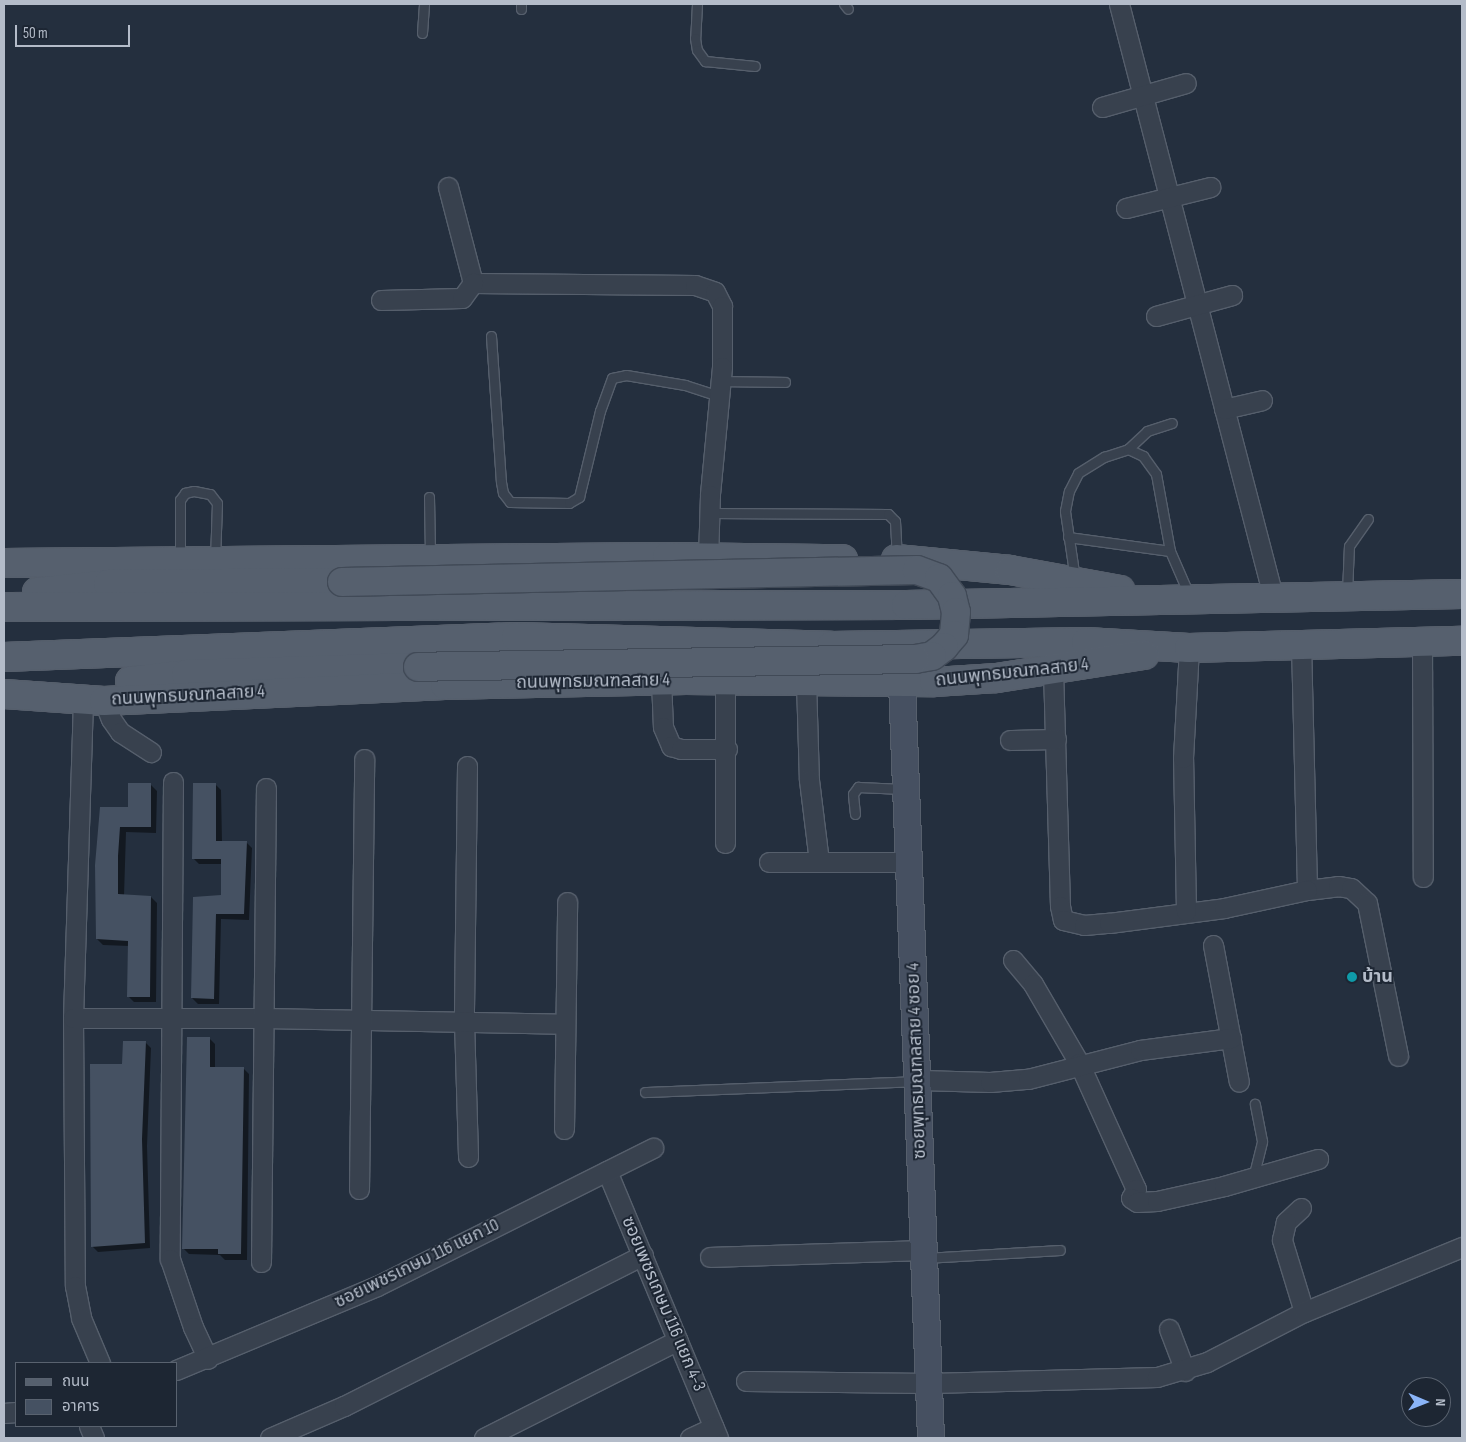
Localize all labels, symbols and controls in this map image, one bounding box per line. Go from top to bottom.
scale bar [18,15,132,47]
text: 50 m [23,24,48,43]
street label: ถนนพุทธมณฑลสาย 4 [934,654,1090,692]
street label: ถนนพุทธมณฑลสาย 4 [516,670,670,694]
street label: ถนนพุทธมณฑลสาย 4 [111,681,265,711]
street label: ซอยพุทธมณฑลสาย 4 ซอย 4 [903,963,931,1159]
place label: บ้าน [1362,966,1393,988]
marker: บ้าน [1346,971,1358,983]
street label: ซอยเพชรเกษม 116 แยก 4-3 [616,1213,710,1395]
street label: ซอยเพชรเกษม 116 แยก 10 [331,1215,503,1313]
legend [15,1362,178,1427]
text: ถนน [62,1372,89,1391]
north arrow [1401,1377,1451,1427]
text: อาคาร [62,1397,99,1416]
text: N [1432,1398,1449,1406]

